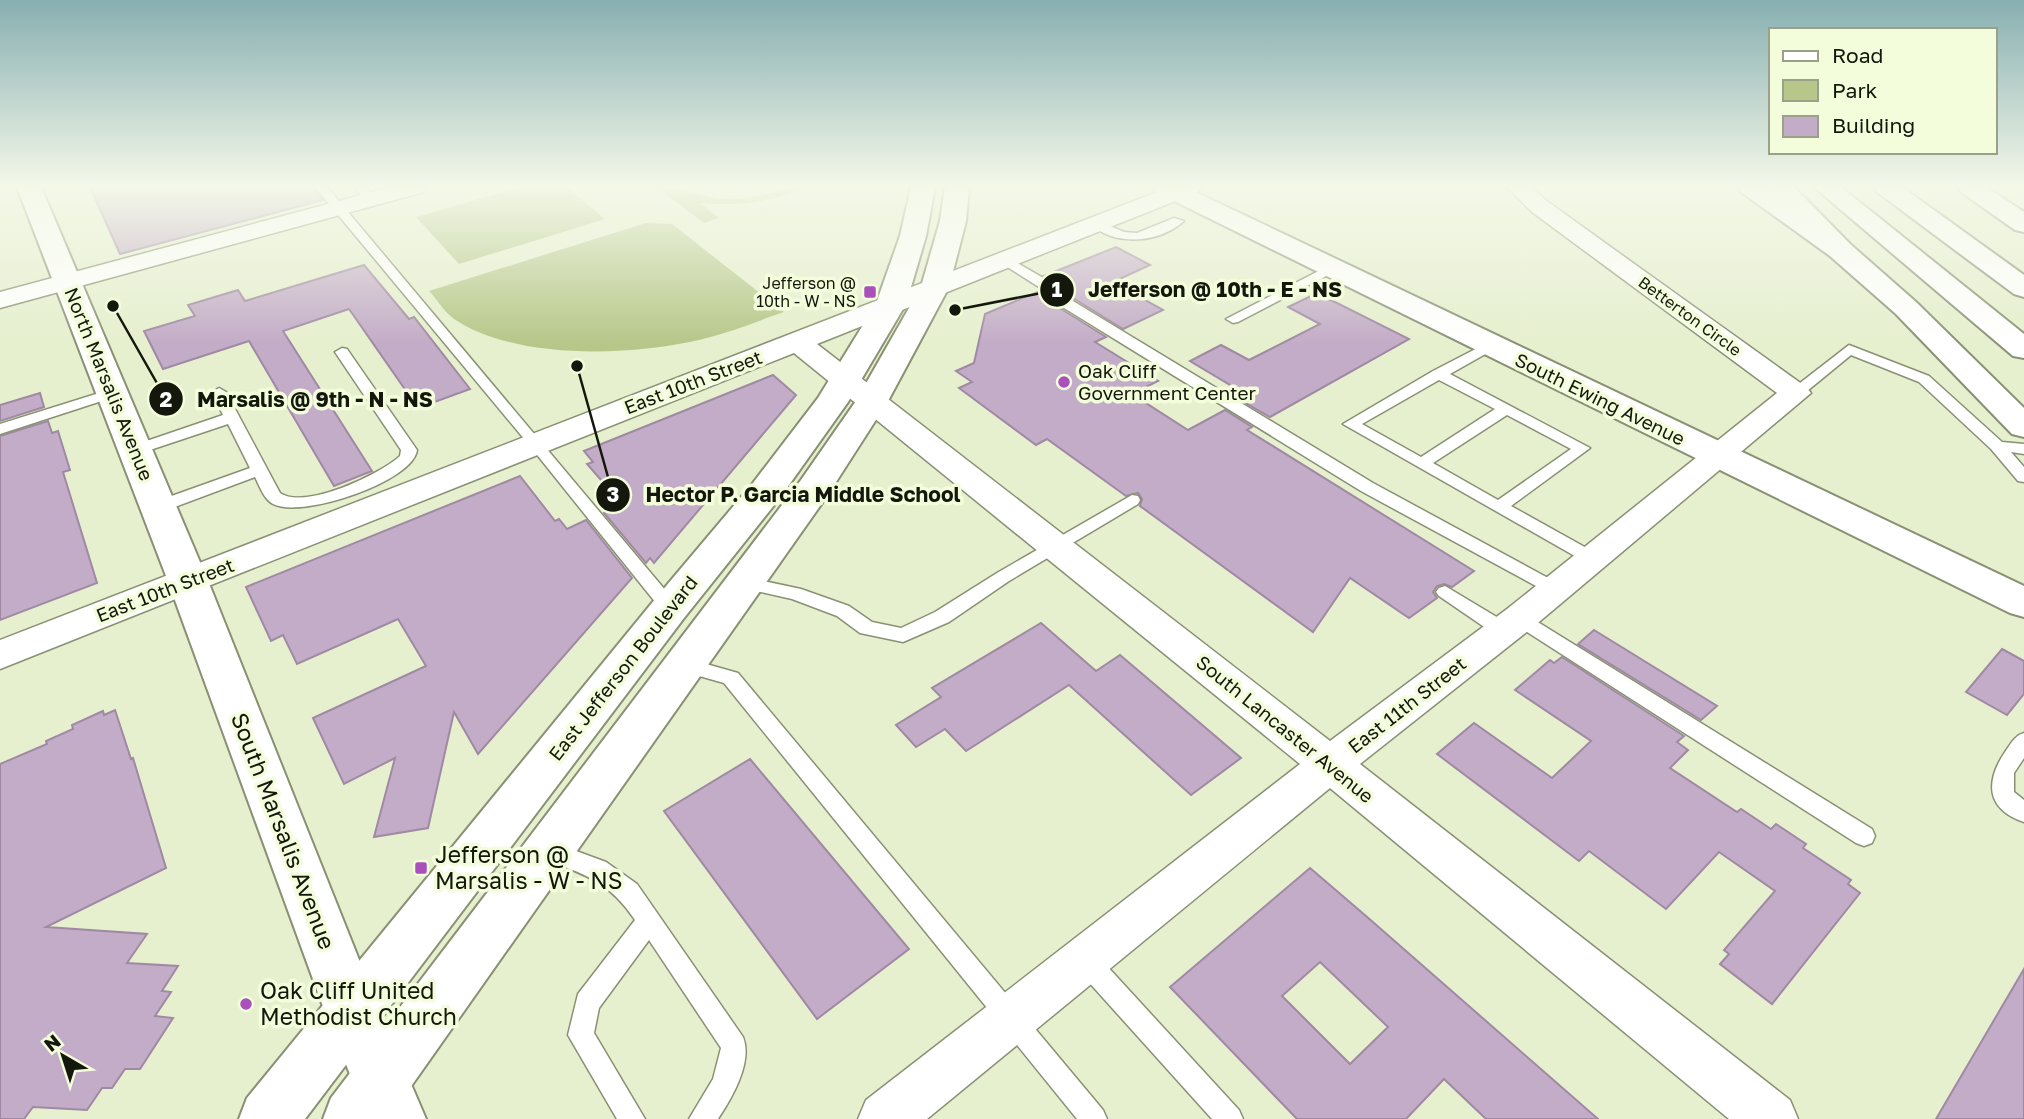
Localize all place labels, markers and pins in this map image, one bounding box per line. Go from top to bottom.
callout: Jefferson @ 10th - E - NS [1039,269,1356,311]
place label: Jefferson @ 10th - W - NS [756,273,856,311]
marker: Jefferson @ 10th - W - NS [862,284,878,300]
place label: Oak Cliff Government Center [1078,359,1257,404]
marker: Oak Cliff Government Center [1056,374,1072,390]
callout: Marsalis @ 9th - N - NS [148,378,447,420]
callout: Hector P. Garcia Middle School [596,474,974,516]
place label: Jefferson @ Marsalis - W - NS [435,840,622,894]
marker: Jefferson @ Marsalis - W - NS [413,860,429,876]
place label: Oak Cliff United Methodist Church [260,976,457,1030]
marker: Oak Cliff United Methodist Church [238,996,254,1012]

